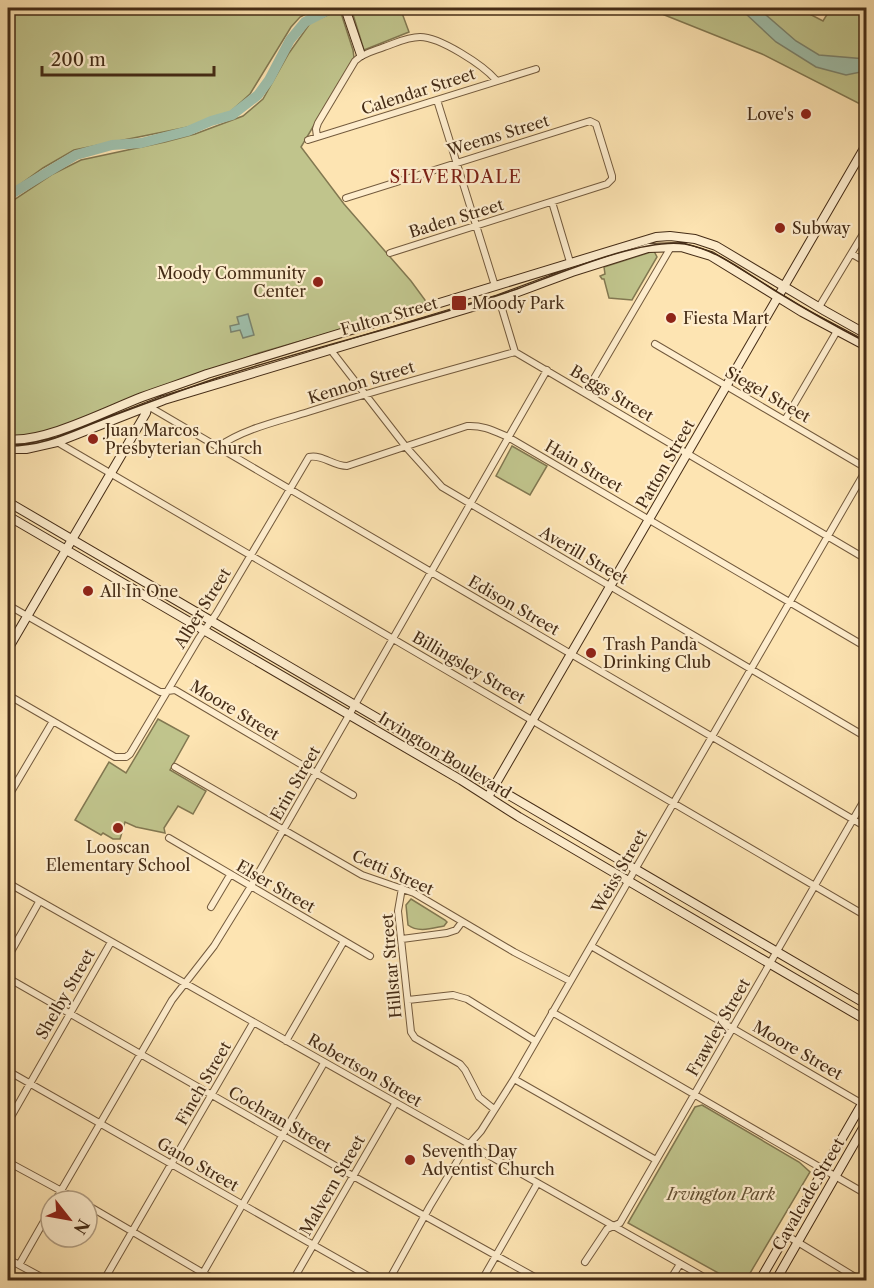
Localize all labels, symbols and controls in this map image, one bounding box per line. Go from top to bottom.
scale bar [42,39,214,77]
text: 200 m [51,49,106,71]
street label: Calendar Street [358,63,478,119]
place label: Love's [747,104,794,124]
marker: Love's [799,107,813,121]
street label: Weems Street [444,110,552,160]
district label: SILVERDALE [389,166,523,188]
street label: Baden Street [406,194,506,242]
place label: Subway [792,218,852,238]
marker: Subway [773,221,787,235]
place label: Moody Community Center [157,263,307,301]
marker: Moody Community Center [311,275,325,289]
street label: Fulton Street [338,293,440,339]
place label: Moody Park [472,293,565,313]
marker: Moody Park [450,294,468,312]
place label: Fiesta Mart [683,308,769,328]
marker: Fiesta Mart [664,311,678,325]
street label: Kennon Street [305,356,417,408]
street label: Beggs Street [567,360,658,426]
street label: Siegel Street [722,362,814,427]
street label: Patton Street [631,416,699,512]
place label: Juan Marcos Presbyterian Church [102,420,262,458]
marker: Juan Marcos Presbyterian Church [86,432,100,446]
street label: Hain Street [542,436,627,496]
street label: Averill Street [535,521,632,589]
street label: Alber Street [169,564,235,653]
street label: Edison Street [465,571,563,639]
place label: All In One [99,581,178,601]
marker: All In One [81,584,95,598]
street label: Billingsley Street [409,627,529,708]
place label: Trash Panda Drinking Club [603,634,711,672]
marker: Trash Panda Drinking Club [584,646,598,660]
street label: Moore Street [187,676,284,745]
street label: Irvington Boulevard [375,707,515,803]
street label: Erin Street [266,742,324,824]
marker: Looscan Elementary School [111,821,125,835]
street label: Weiss Street [586,825,651,917]
place label: Looscan Elementary School [46,837,190,875]
street label: Cetti Street [349,845,437,899]
street label: Elser Street [233,855,319,917]
street label: Hillstar Street [376,912,406,1019]
street label: Shelby Street [31,945,99,1043]
street label: Frawley Street [682,974,754,1079]
street label: Moore Street [749,1016,847,1084]
street label: Robertson Street [304,1029,426,1111]
street label: Finch Street [171,1037,235,1128]
street label: Cochran Street [225,1082,335,1157]
street label: Malvern Street [295,1131,369,1239]
street label: Gano Street [154,1133,243,1196]
street label: Cavalcade Street [768,1134,849,1254]
place label: Seventh Day Adventist Church [421,1141,555,1179]
marker: Seventh Day Adventist Church [403,1153,417,1167]
park label: Irvington Park [665,1184,776,1204]
north arrow [39,1189,99,1249]
text: N [70,1216,94,1238]

